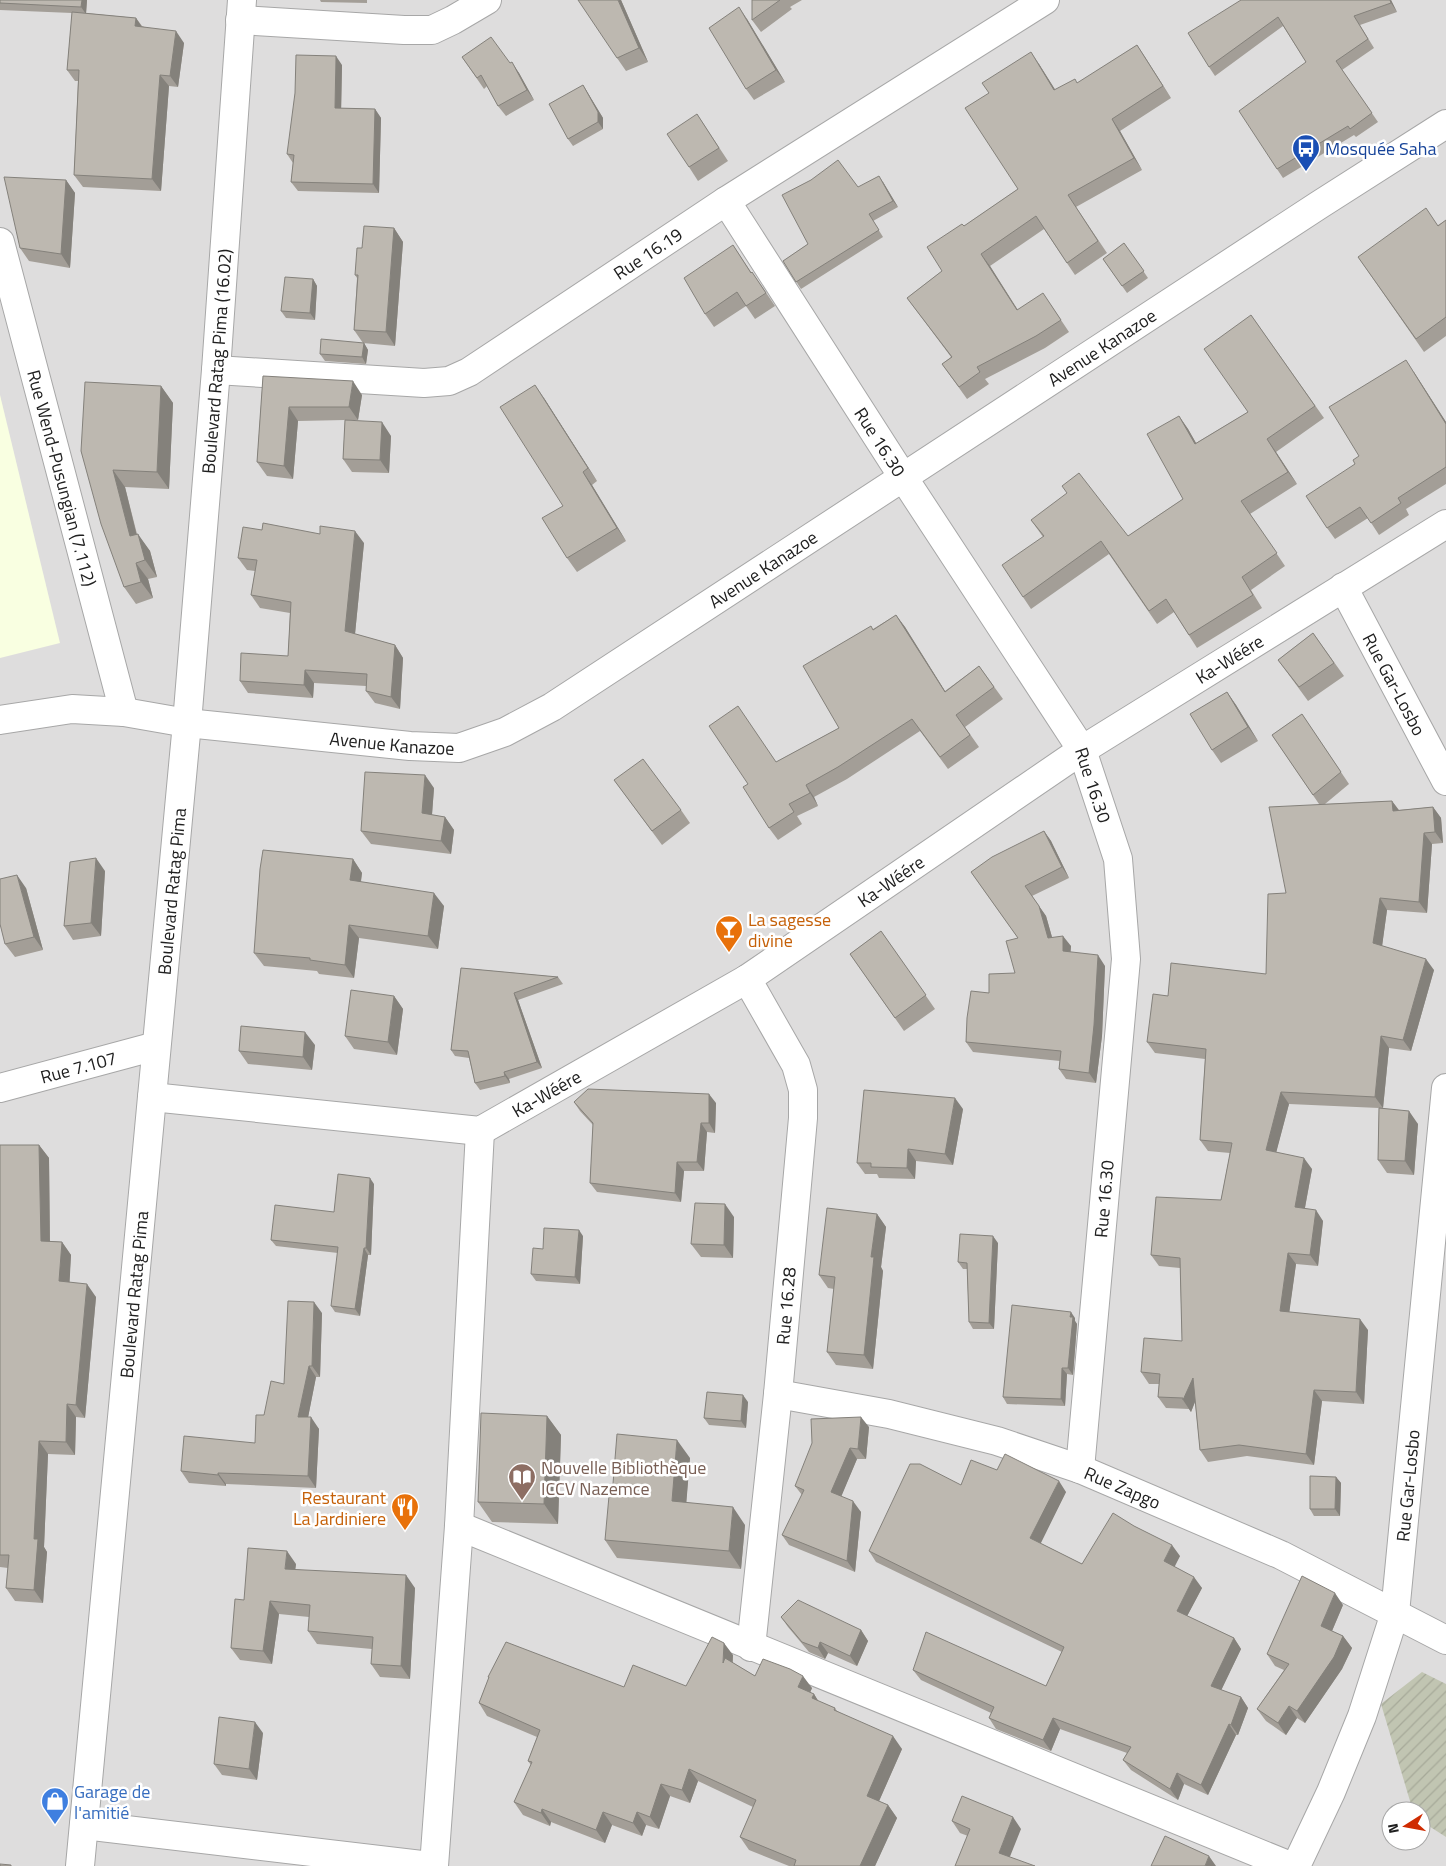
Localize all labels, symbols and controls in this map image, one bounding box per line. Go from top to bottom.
bus stop icon: Mosquée Saha [1291,133,1321,172]
place label: Mosquée Saha [1325,135,1437,162]
street label: Rue 16.19 [608,220,688,286]
street label: Boulevard Ratag Pima (16.02) [194,248,238,475]
street label: Avenue Kanazoe [1042,302,1161,393]
street label: Rue Wend-Pusungian (7.112) [21,367,104,589]
street label: Rue 16.30 [848,402,913,482]
street label: Avenue Kanazoe [703,523,823,615]
street label: Ka-Wéére [1190,627,1268,690]
street label: Rue Gar-Losbo [1356,628,1433,740]
street label: Avenue Kanazoe [328,724,455,761]
street label: Rue 16.30 [1068,744,1119,826]
street label: Boulevard Ratag Pima [150,806,193,976]
street label: Ka-Wéére [852,848,930,913]
place label: La sagesse divine [748,906,831,954]
bar icon: La sagesse divine [714,914,744,953]
street label: Rue 7.107 [37,1044,119,1090]
street label: Ka-Wéére [507,1063,586,1124]
street label: Rue 16.30 [1087,1159,1121,1239]
street label: Boulevard Ratag Pima [112,1210,155,1379]
street label: Rue 16.28 [769,1266,803,1346]
street label: Rue Gar-Losbo [1388,1428,1426,1543]
place label: Nouvelle Bibliothèque ICCV Nazemce [541,1454,706,1502]
street label: Rue Zapgo [1080,1459,1165,1515]
library icon: Nouvelle Bibliothèque ICCV Nazemce [507,1462,537,1501]
place label: Restaurant La Jardiniere [293,1484,387,1532]
restaurant icon: Restaurant La Jardiniere [390,1492,420,1531]
place label: Garage de l'amitié [74,1778,150,1826]
shop icon: Garage de l'amitié [40,1786,70,1825]
north arrow [1381,1801,1431,1851]
text: N [1382,1822,1404,1835]

